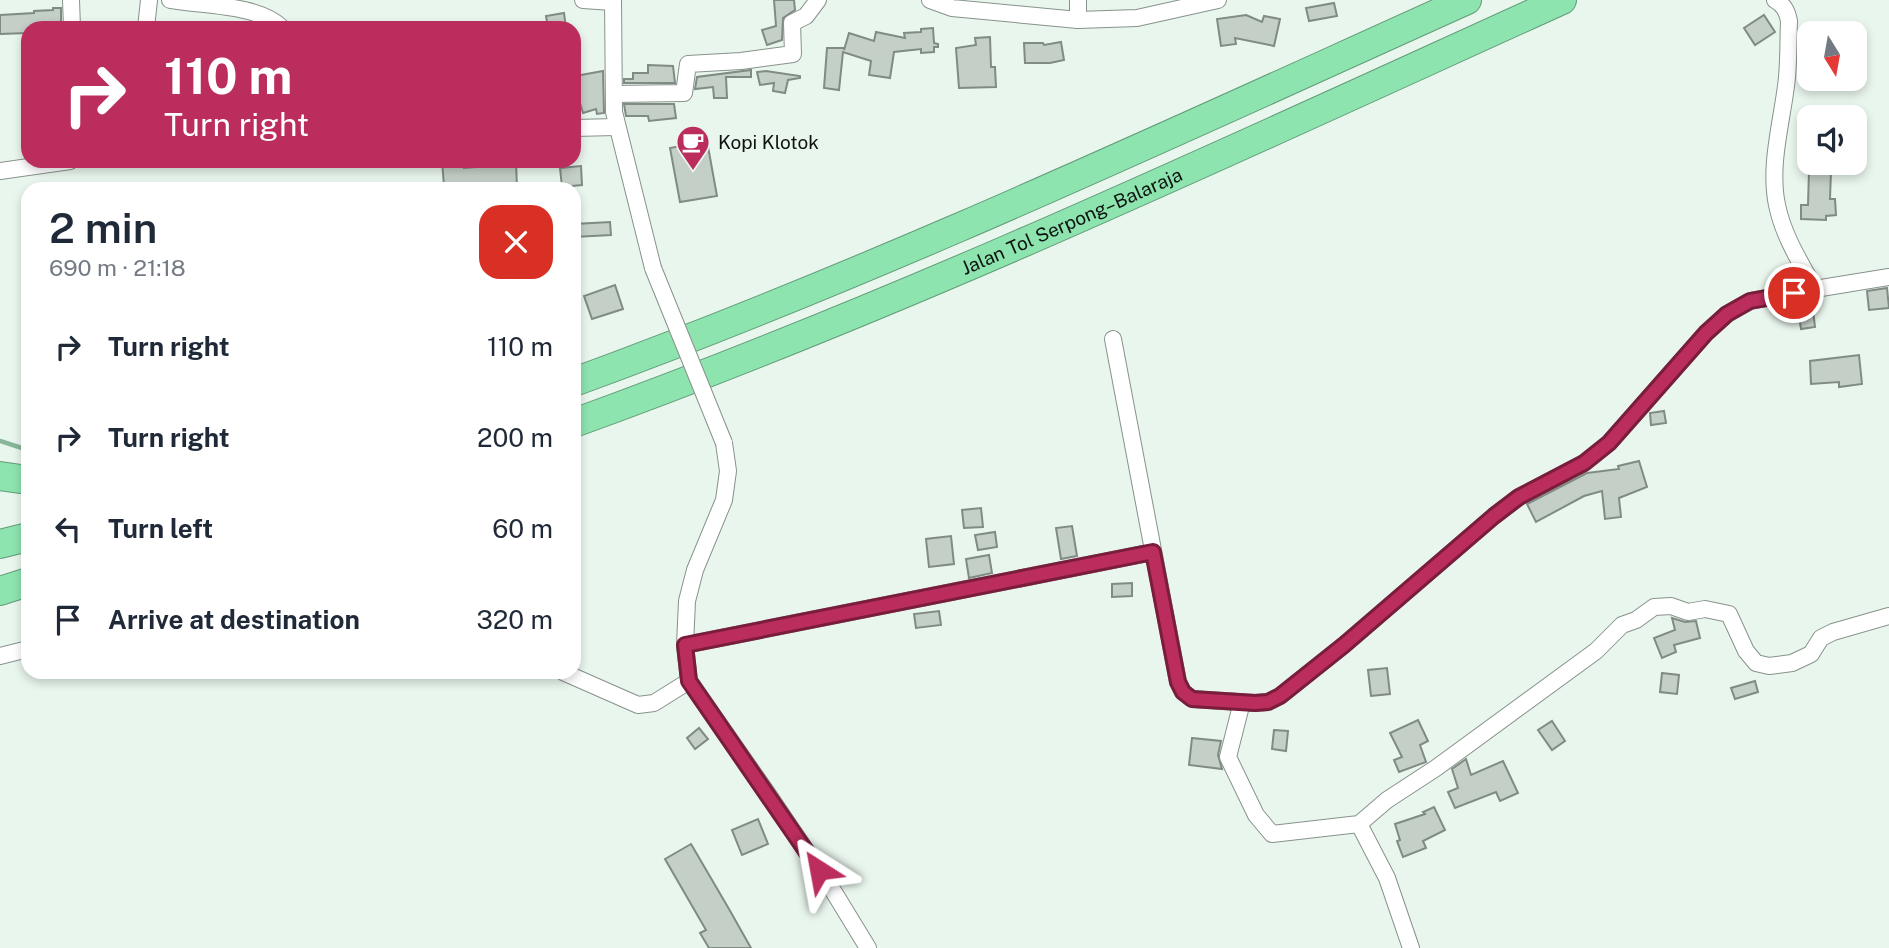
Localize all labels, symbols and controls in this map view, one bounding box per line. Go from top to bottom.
north arrow [1797,21,1867,91]
map controls [1797,21,1867,175]
text: 110 m [164,47,292,105]
icon: right [49,49,140,140]
button: sound [1797,105,1867,175]
text: Turn right [164,106,309,143]
cafe icon: Kopi Klotok [674,123,712,172]
place label: Kopi Klotok [718,131,819,153]
street label: Jalan Tol Serpong–Balaraja [958,163,1185,279]
text: 2 min [49,203,157,252]
button: close [479,205,553,279]
text: 690 m · 21:18 [49,254,186,281]
pin [1764,263,1824,323]
icon: arrive [1775,274,1813,312]
icon: right [49,328,87,366]
text: Turn right [108,331,230,362]
text: 110 m [487,331,553,362]
icon: right [49,419,87,457]
text: Turn right [108,422,230,453]
text: 200 m [477,422,553,453]
icon: left [49,510,87,548]
text: Turn left [108,513,213,544]
text: 60 m [492,513,553,544]
icon: arrive [49,601,87,639]
text: Arrive at destination [108,604,360,635]
text: 320 m [476,604,553,635]
position arrow [782,833,856,907]

